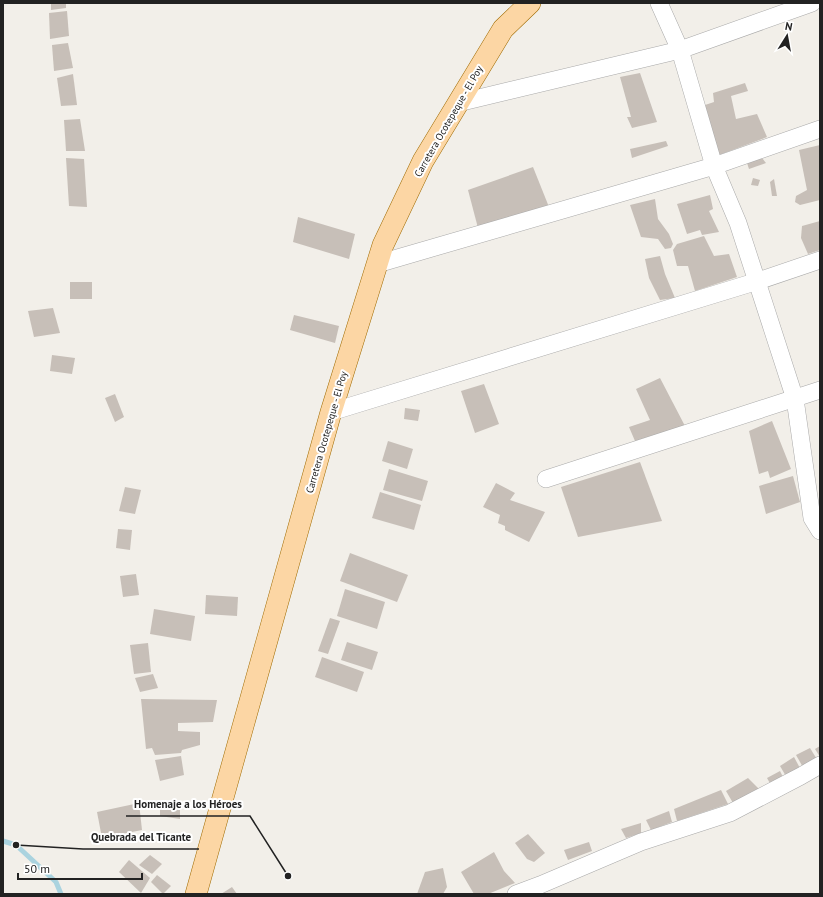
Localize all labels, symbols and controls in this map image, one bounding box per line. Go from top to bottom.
north arrow [767,16,807,56]
text: N [784,19,794,34]
street label: Carretera Ocotepeque - El Poy [411,63,486,179]
street label: Carretera Ocotepeque - El Poy [303,369,350,495]
callout: Homenaje a los Héroes [126,793,250,816]
text: Homenaje a los Héroes [134,797,242,811]
callout: Quebrada del Ticante [83,826,199,849]
text: Quebrada del Ticante [91,830,192,844]
scale bar [18,855,142,881]
text: 50 m [24,861,50,876]

